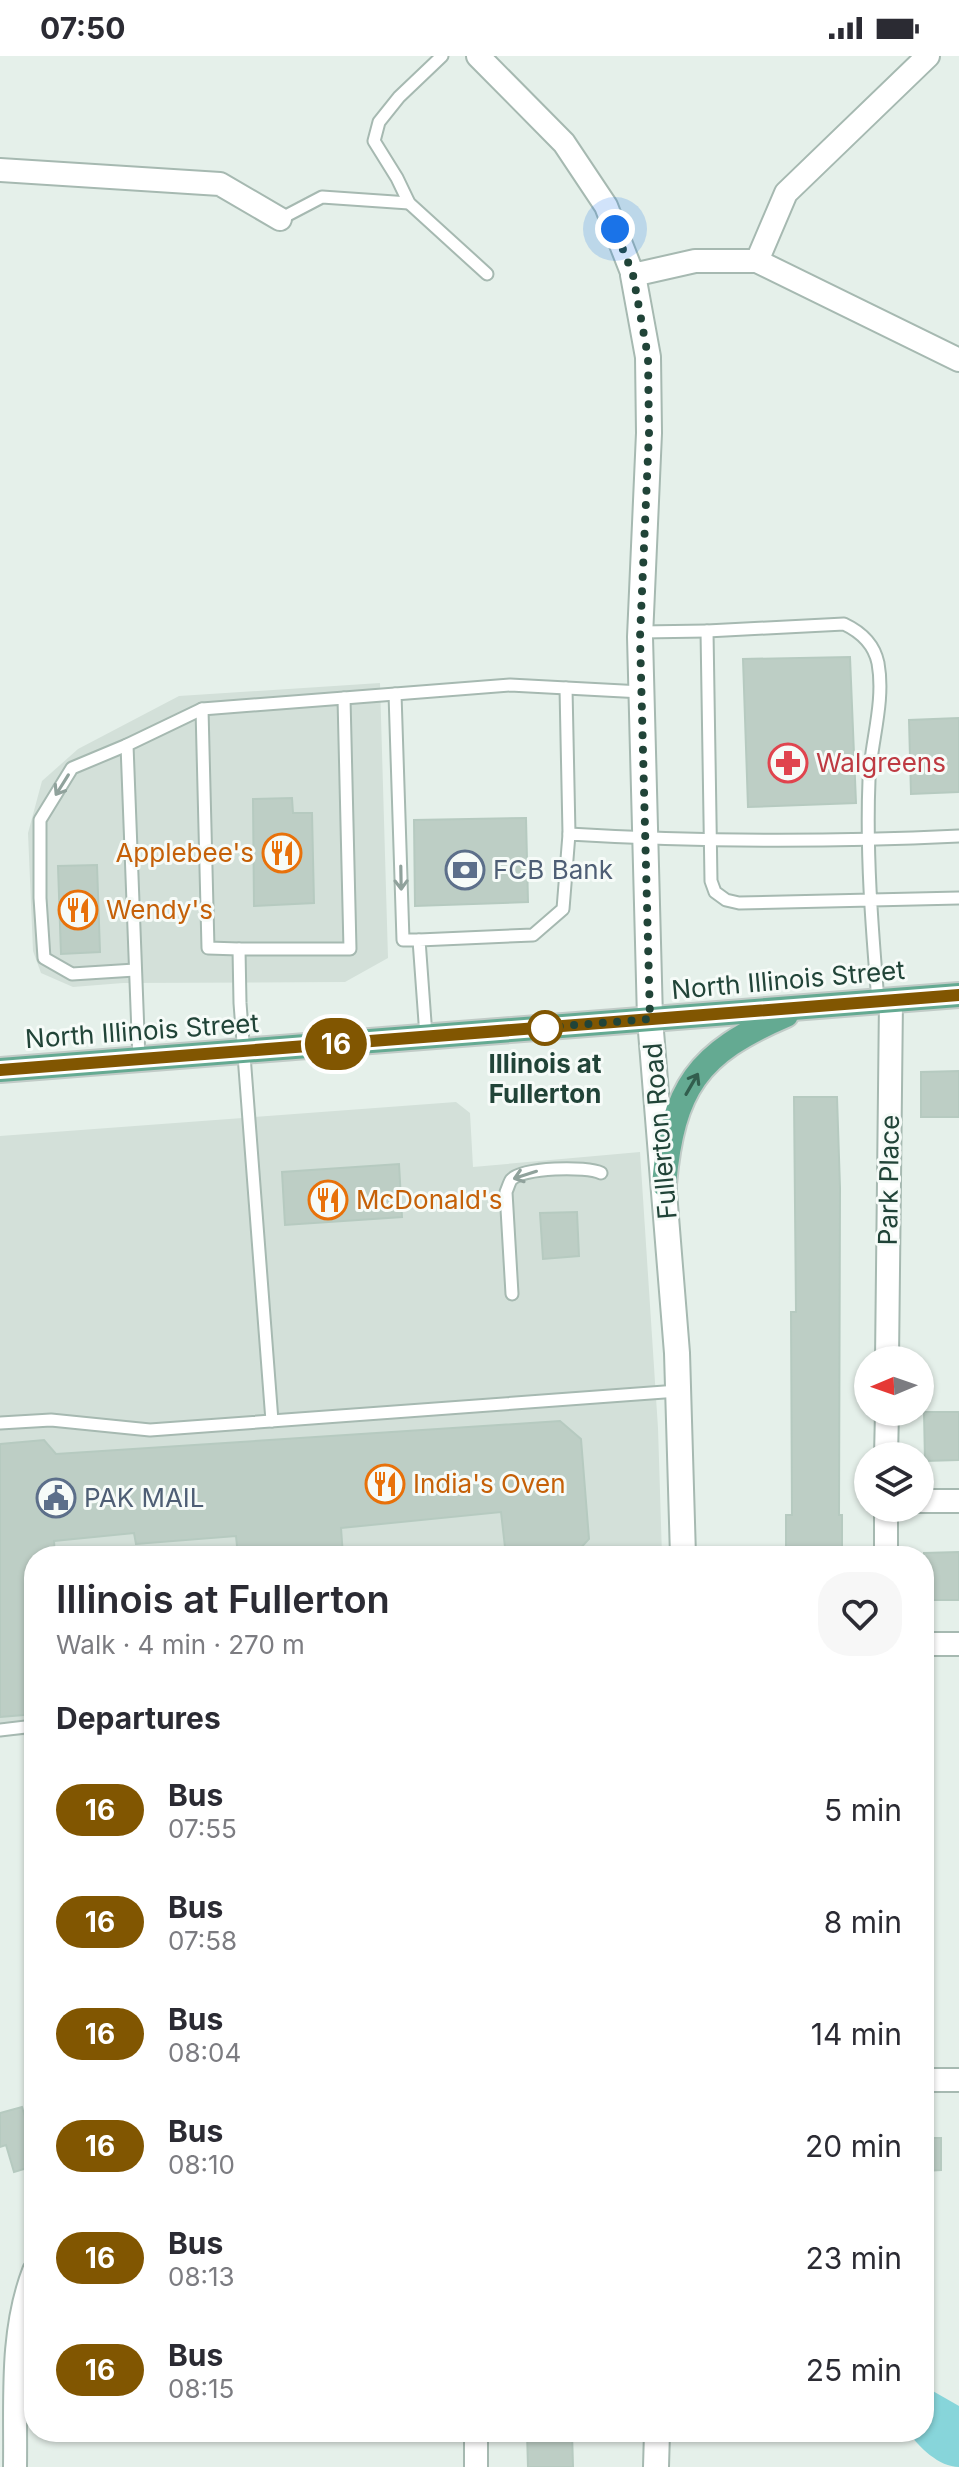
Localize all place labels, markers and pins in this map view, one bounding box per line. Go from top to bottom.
pharmacy icon: Walgreens [767,742,809,784]
place label: Walgreens [816,747,946,778]
restaurant icon: Applebee's [261,832,303,874]
place label: Applebee's [115,837,254,868]
bank icon: FCB Bank [444,849,486,891]
place label: FCB Bank [493,854,613,885]
restaurant icon: Wendy's [57,889,99,931]
place label: Wendy's [106,894,213,925]
marker: Illinois at Fullerton [528,1011,562,1045]
place label: Illinois at Fullerton [489,1048,602,1109]
restaurant icon: McDonald's [307,1179,349,1221]
place label: McDonald's [356,1184,502,1215]
restaurant icon: India's Oven [364,1463,406,1505]
place label: India's Oven [413,1468,566,1499]
public building icon: PAK MAIL [35,1477,77,1519]
place label: PAK MAIL [84,1482,205,1513]

